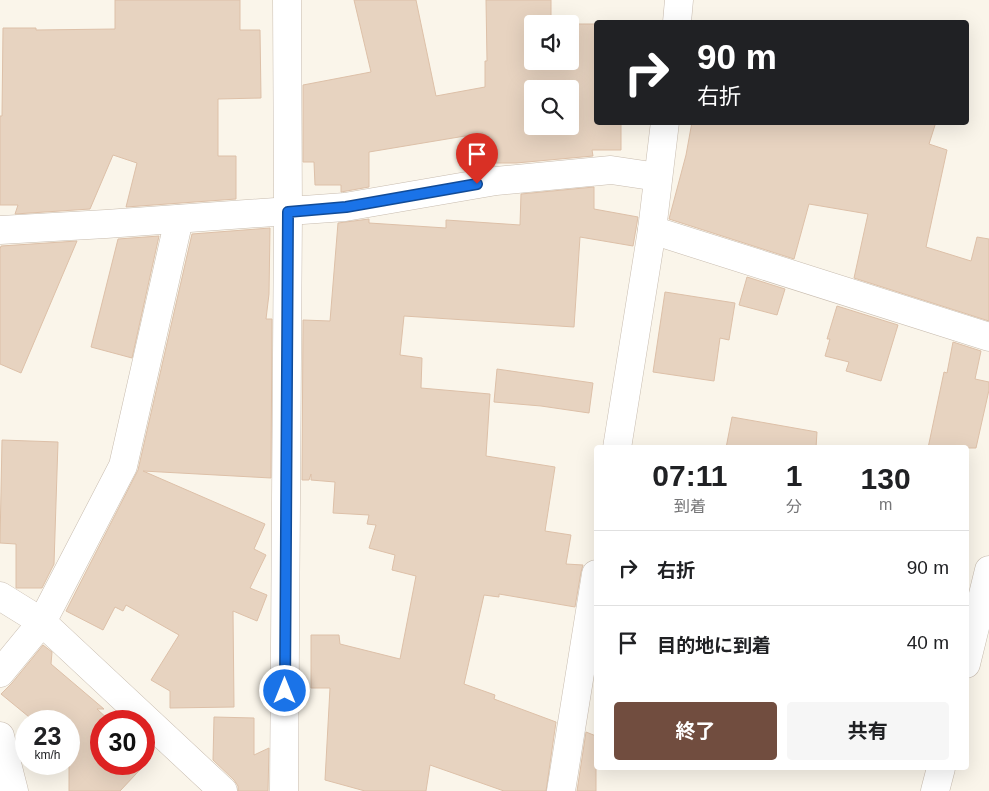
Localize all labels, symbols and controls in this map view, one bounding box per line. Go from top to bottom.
map controls [524,15,579,135]
button: sound [524,15,579,70]
text: 90 m [697,37,777,76]
icon: right [614,40,679,105]
button: search [524,80,579,135]
text: 右折 [697,84,741,109]
pin [456,133,498,184]
icon: arrive [463,140,491,168]
text: 07:11 [652,459,727,492]
text: 1 [786,459,802,492]
text: 130 [861,462,911,495]
text: m [879,496,892,513]
text: 到着 [674,498,706,515]
text: 分 [786,498,802,515]
icon: right [614,554,642,582]
text: 90 m [907,557,949,578]
text: 右折 [657,560,695,581]
icon: arrive [614,629,642,657]
text: 40 m [907,632,949,653]
text: 目的地に到着 [657,635,771,656]
position arrow [258,664,310,716]
button: 終了 [614,702,777,760]
button: 共有 [787,702,949,760]
speed limit sign: 30 [90,710,155,775]
text: 23 [34,722,61,750]
text: km/h [34,748,61,762]

